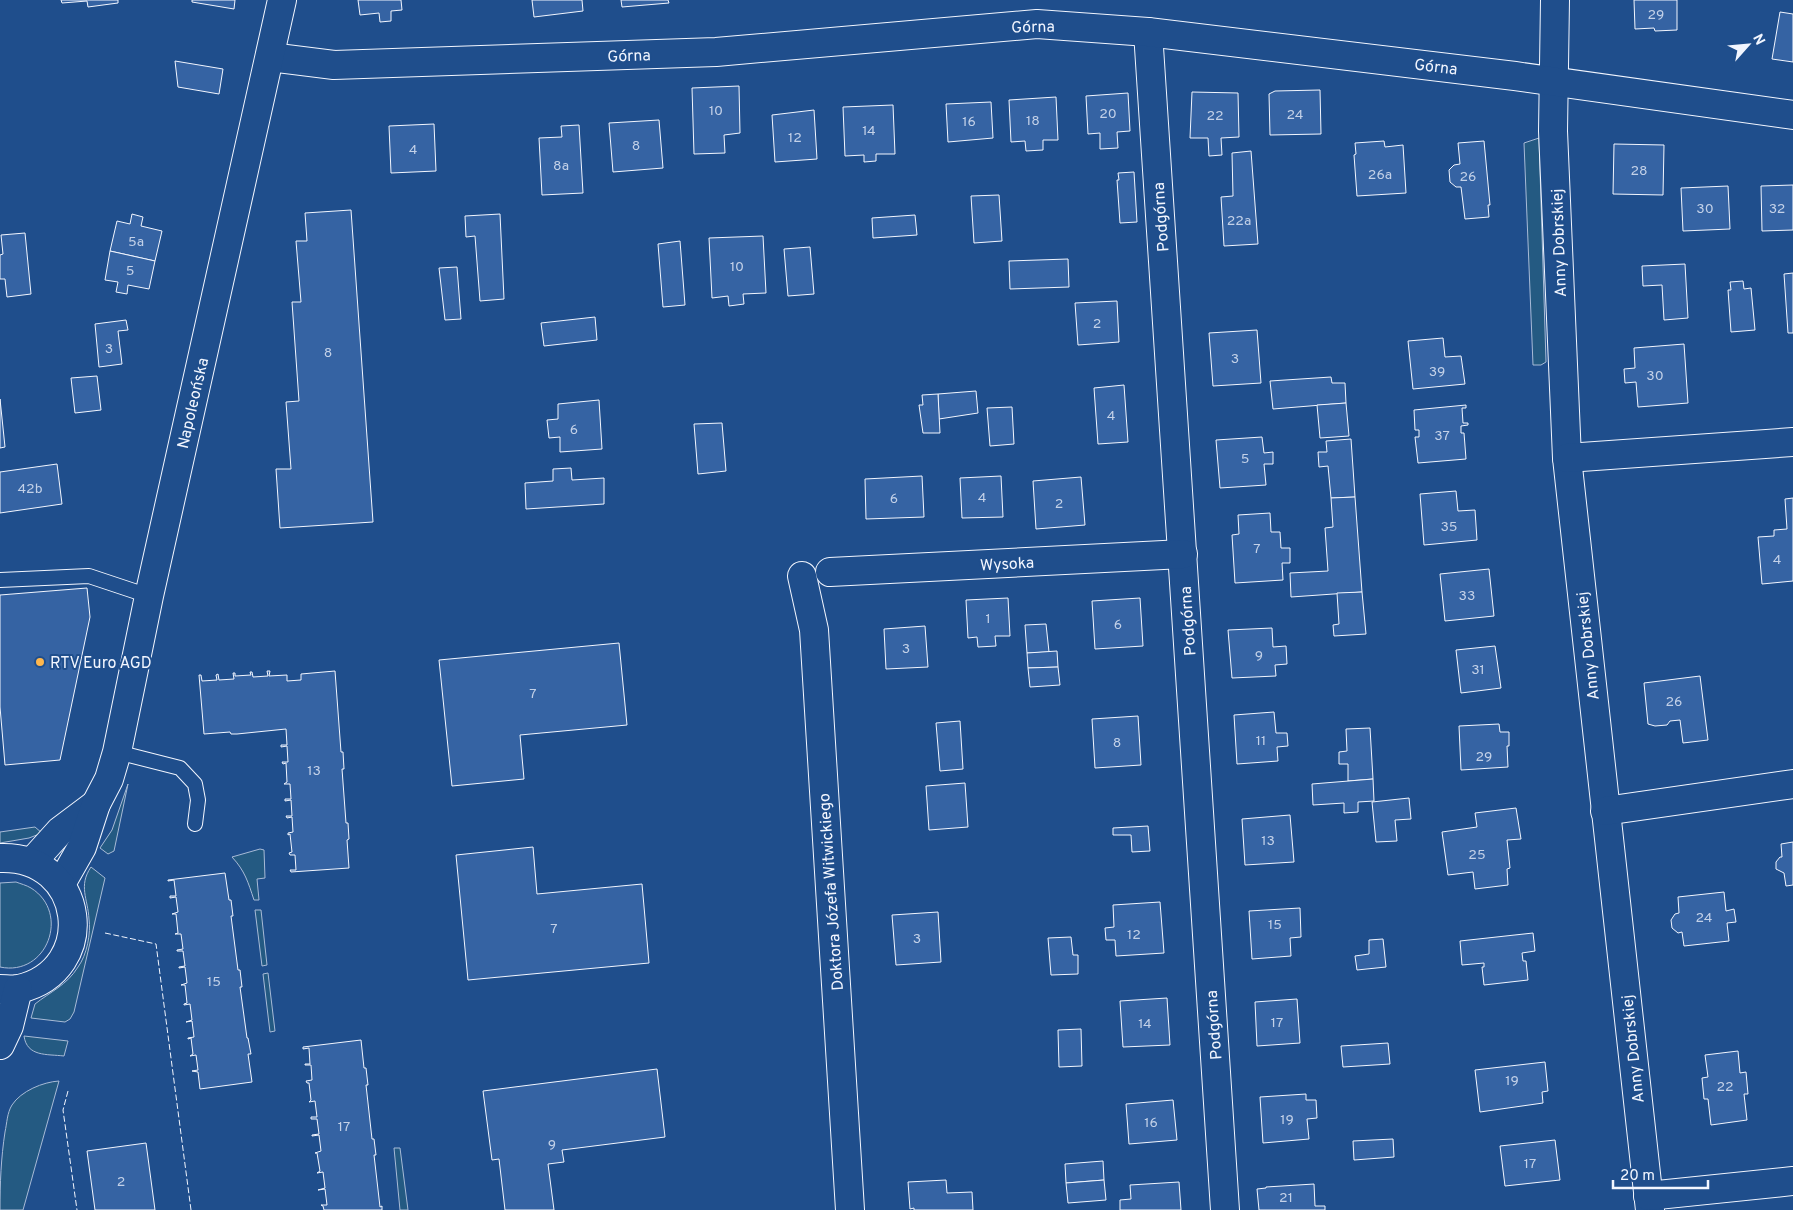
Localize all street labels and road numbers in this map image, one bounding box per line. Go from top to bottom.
street label: Górna [1011,18,1055,38]
street label: Górna [607,46,651,68]
street label: Górna [1413,55,1459,81]
street label: Podgórna [1150,181,1174,252]
street label: Anny Dobrskiej [1548,188,1572,298]
street label: Napoleońska [174,356,214,451]
street label: Wysoka [980,554,1035,576]
street label: Podgórna [1177,585,1201,656]
street label: Anny Dobrskiej [1573,591,1605,701]
street label: Doktora Józefa Witwickiego [815,792,849,991]
street label: Podgórna [1203,989,1227,1060]
street label: Anny Dobrskiej [1618,994,1650,1104]

